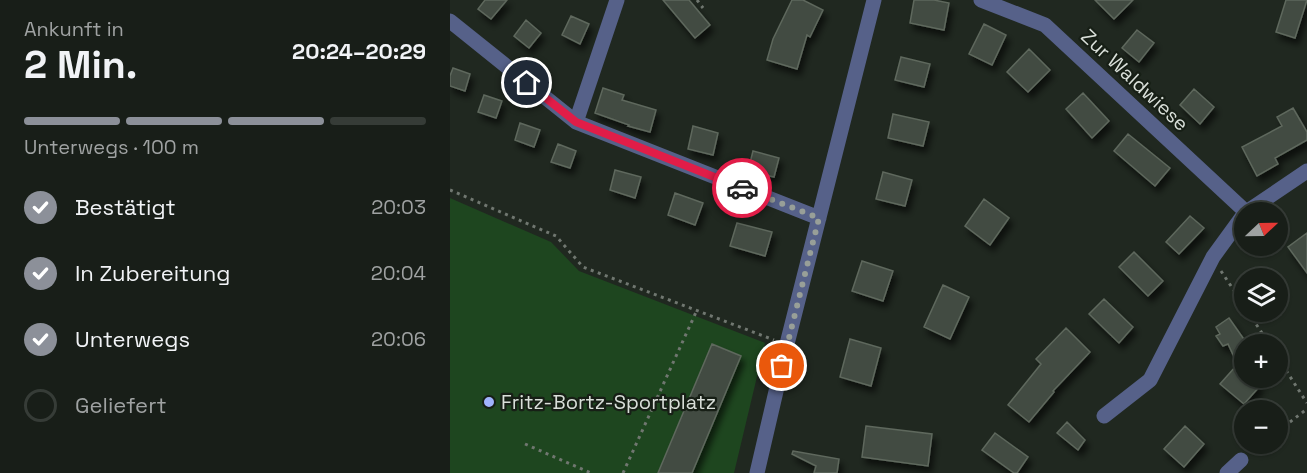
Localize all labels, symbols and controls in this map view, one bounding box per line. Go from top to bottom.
text: Ankunft in [24,16,124,42]
street label: Zur Waldwiese [1076,23,1194,137]
text: 20:24–20:29 [292,37,426,65]
text: 2 Min. [24,40,138,89]
pin [501,57,552,108]
icon: home [510,66,543,99]
text: Unterwegs · 100 m [24,134,199,160]
courier [712,158,772,218]
icon: car [726,172,759,205]
icon: check [24,191,57,224]
text: Bestätigt [75,193,176,221]
text: 20:03 [371,194,426,220]
north arrow [1234,202,1288,256]
map controls [1234,202,1288,454]
icon: check [24,257,57,290]
text: In Zubereitung [75,259,230,287]
text: 20:04 [371,260,426,286]
button: layers [1234,268,1288,322]
icon: check [24,323,57,356]
text: Unterwegs [75,325,190,353]
text: 20:06 [371,326,426,352]
button: + [1234,334,1288,388]
pin [756,340,807,391]
icon: bag [765,349,798,382]
place label: Fritz-Bortz-Sportplatz [501,389,716,415]
text: Geliefert [75,391,167,419]
marker: Fritz-Bortz-Sportplatz [482,395,496,409]
button: − [1234,400,1288,454]

